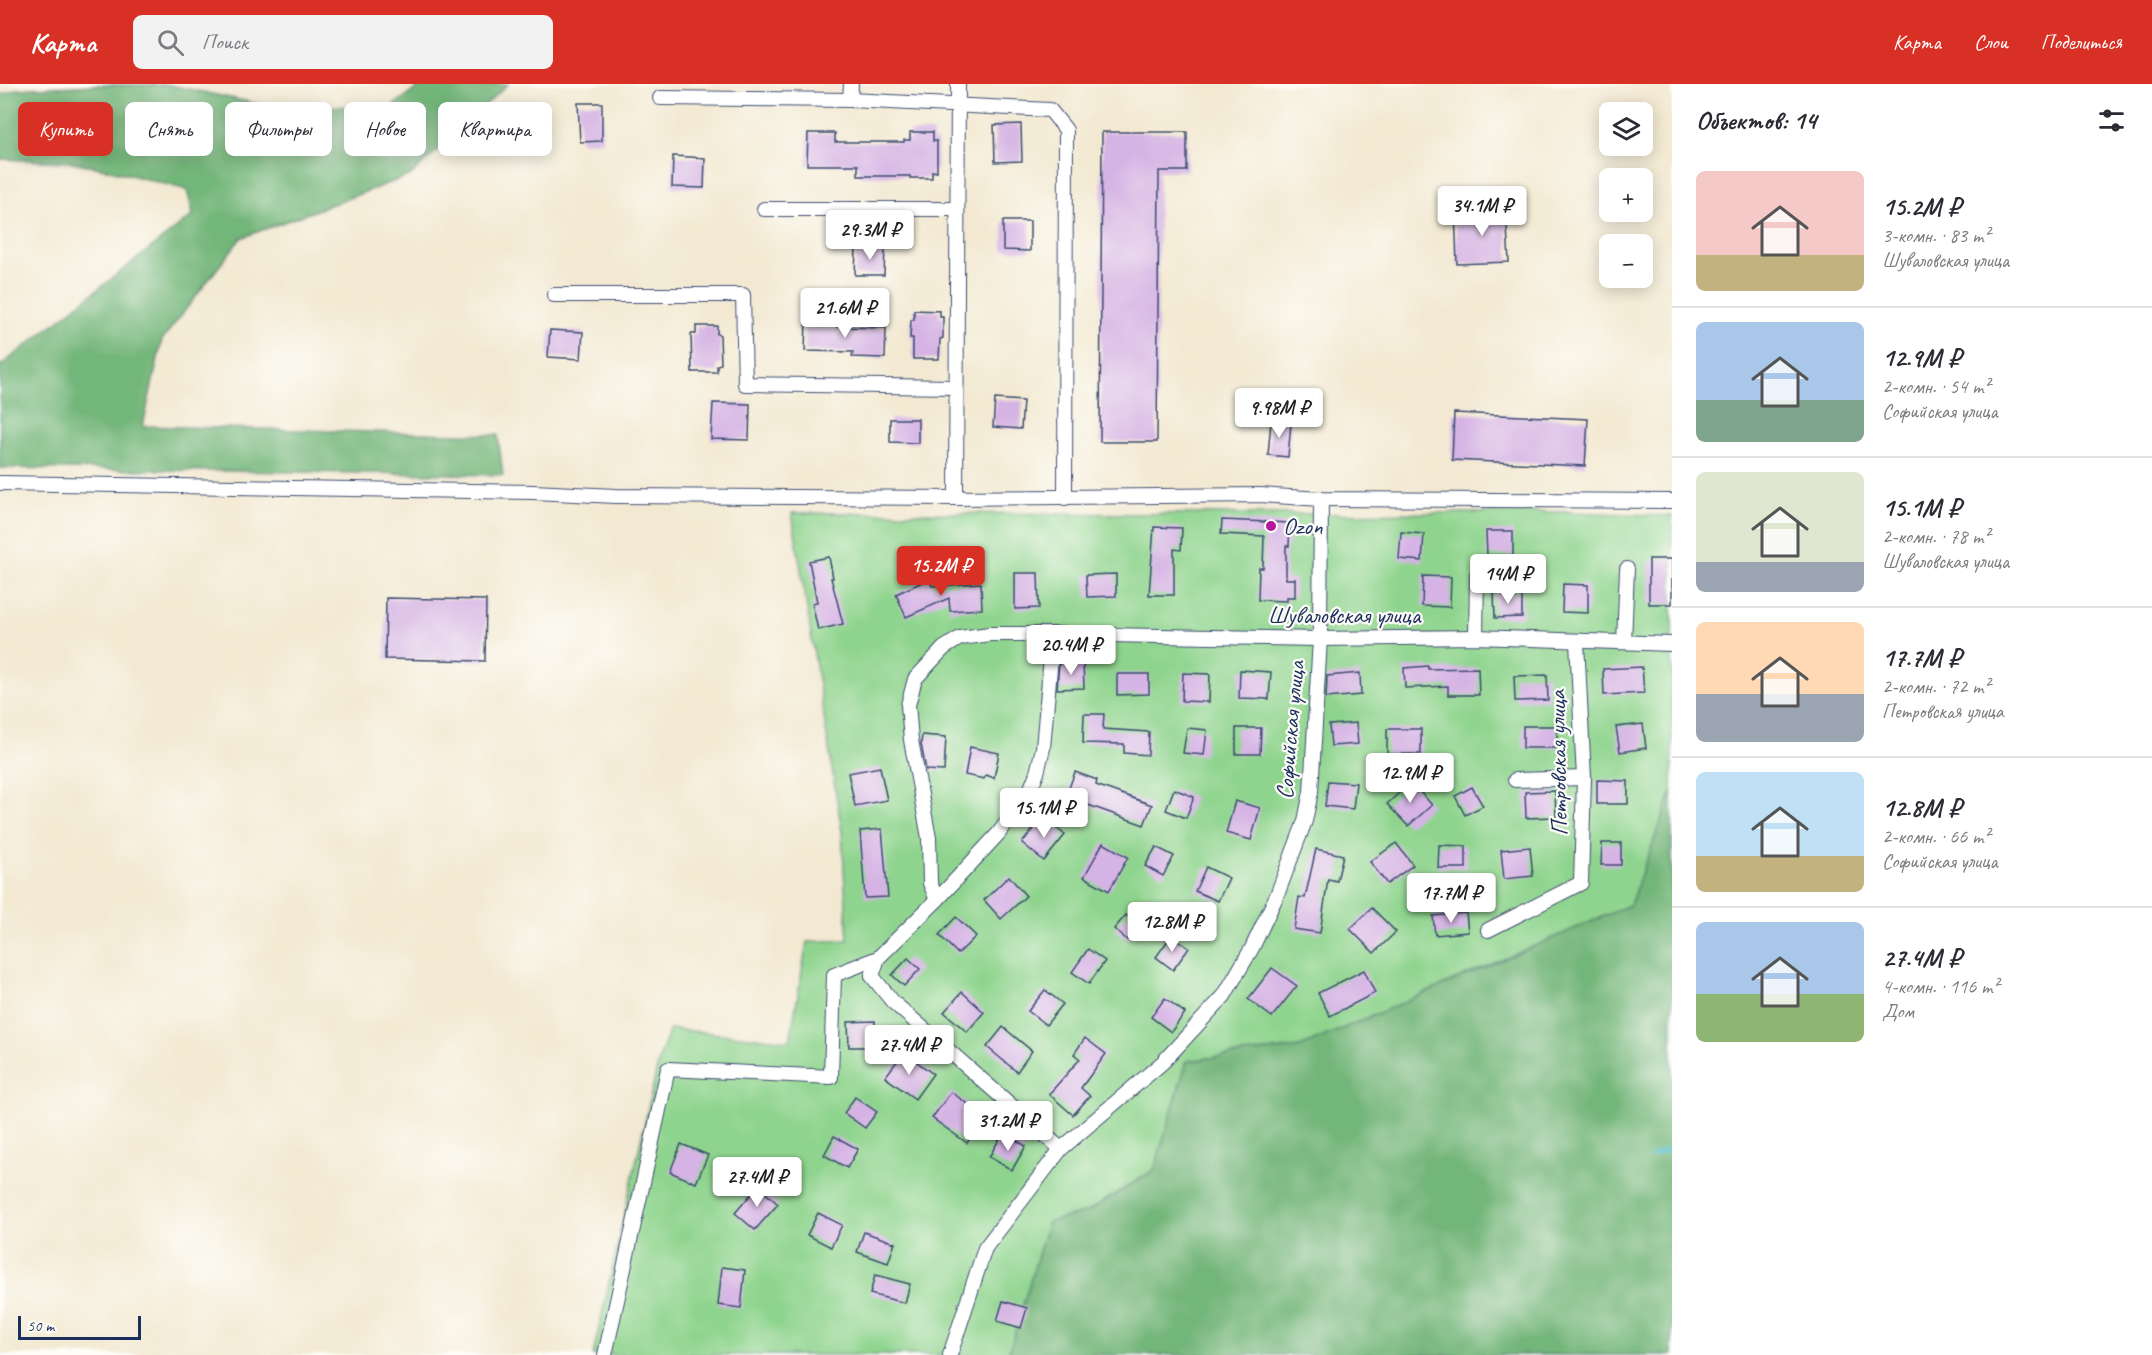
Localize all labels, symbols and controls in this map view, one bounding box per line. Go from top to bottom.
search box [133,15,553,69]
text: Карта [30,25,97,60]
icon: search [154,26,187,59]
text: Поиск [202,28,248,56]
text: Карта [1893,29,1941,55]
text: Слои [1974,29,2008,55]
text: Поделиться [2041,29,2122,55]
chip: Купить [18,102,113,156]
chip: Снять [125,102,213,156]
chip: Фильтры [225,102,332,156]
chip: Новое [344,102,426,156]
chip: Квартира [438,102,552,156]
map controls [1599,102,1653,288]
button: layers [1599,102,1653,156]
text: Объектов: 14 [1696,104,1816,137]
icon: filters [2095,104,2128,137]
button: + [1599,168,1653,222]
pin: 34.1M ₽ [1427,186,1537,237]
text: 15.2M ₽ [1882,190,1961,223]
text: 34.1M ₽ [1452,193,1512,218]
icon: home [1744,195,1816,267]
pin: 29.3M ₽ [815,210,925,261]
text: 29.3M ₽ [840,217,900,242]
text: 3-комн. · 83 m² [1882,223,1990,248]
button: − [1599,234,1653,288]
text: Шуваловская улица [1882,248,2009,273]
pin: 21.6M ₽ [790,288,900,339]
text: 21.6M ₽ [814,295,876,320]
text: 12.9M ₽ [1882,341,1961,374]
icon: home [1744,346,1816,418]
text: 2-комн. · 54 m² [1882,374,1990,399]
pin: 9.98M ₽ [1224,388,1334,439]
text: 9.98M ₽ [1249,395,1309,420]
text: Софийская улица [1882,399,1998,424]
text: 15.1M ₽ [1882,491,1961,524]
icon: home [1744,496,1816,568]
place label: Ozon [1283,511,1323,541]
marker: Ozon [1264,519,1278,533]
text: 2-комн. · 78 m² [1882,524,1990,549]
pin: 15.2M ₽ [886,546,996,597]
text: Шуваловская улица [1882,549,2009,574]
text: 15.2M ₽ [911,553,971,578]
pin: 14M ₽ [1466,554,1550,605]
text: 14M ₽ [1484,561,1532,586]
street label: Шуваловская улица [1268,600,1422,630]
pin: 20.4M ₽ [1016,625,1126,676]
text: 20.4M ₽ [1041,632,1101,657]
text: 17.7M ₽ [1882,641,1961,674]
icon: home [1744,646,1816,718]
street label: Софийская улица [1269,658,1311,800]
text: 2-комн. · 72 m² [1882,674,1990,699]
street label: Петровская улица [1542,688,1574,836]
text: Петровская улица [1882,699,2004,724]
pin: 12.9M ₽ [1355,753,1465,804]
text: 12.9M ₽ [1380,760,1440,785]
pin: 15.1M ₽ [989,788,1099,839]
text: 12.8M ₽ [1882,791,1961,824]
text: 15.1M ₽ [1014,795,1074,820]
icon: home [1744,796,1816,868]
text: 2-комн. · 66 m² [1882,824,1990,849]
text: Софийская улица [1882,849,1998,874]
pin: 17.7M ₽ [1396,873,1506,924]
text: 17.7M ₽ [1421,880,1481,905]
pin: 12.8M ₽ [1117,902,1227,953]
text: 12.8M ₽ [1142,909,1202,934]
text: 27.4M ₽ [1882,941,1961,974]
icon: home [1744,946,1816,1018]
text: 4-комн. · 116 m² [1882,974,1999,999]
text: Дом [1882,999,1914,1024]
pin: 27.4M ₽ [854,1025,964,1076]
text: 27.4M ₽ [879,1032,939,1057]
pin: 31.2M ₽ [953,1101,1063,1152]
text: 31.2M ₽ [978,1108,1038,1133]
pin: 27.4M ₽ [702,1157,812,1208]
text: 27.4M ₽ [727,1164,787,1189]
scale bar [18,1313,141,1340]
text: 50 m [27,1316,54,1336]

